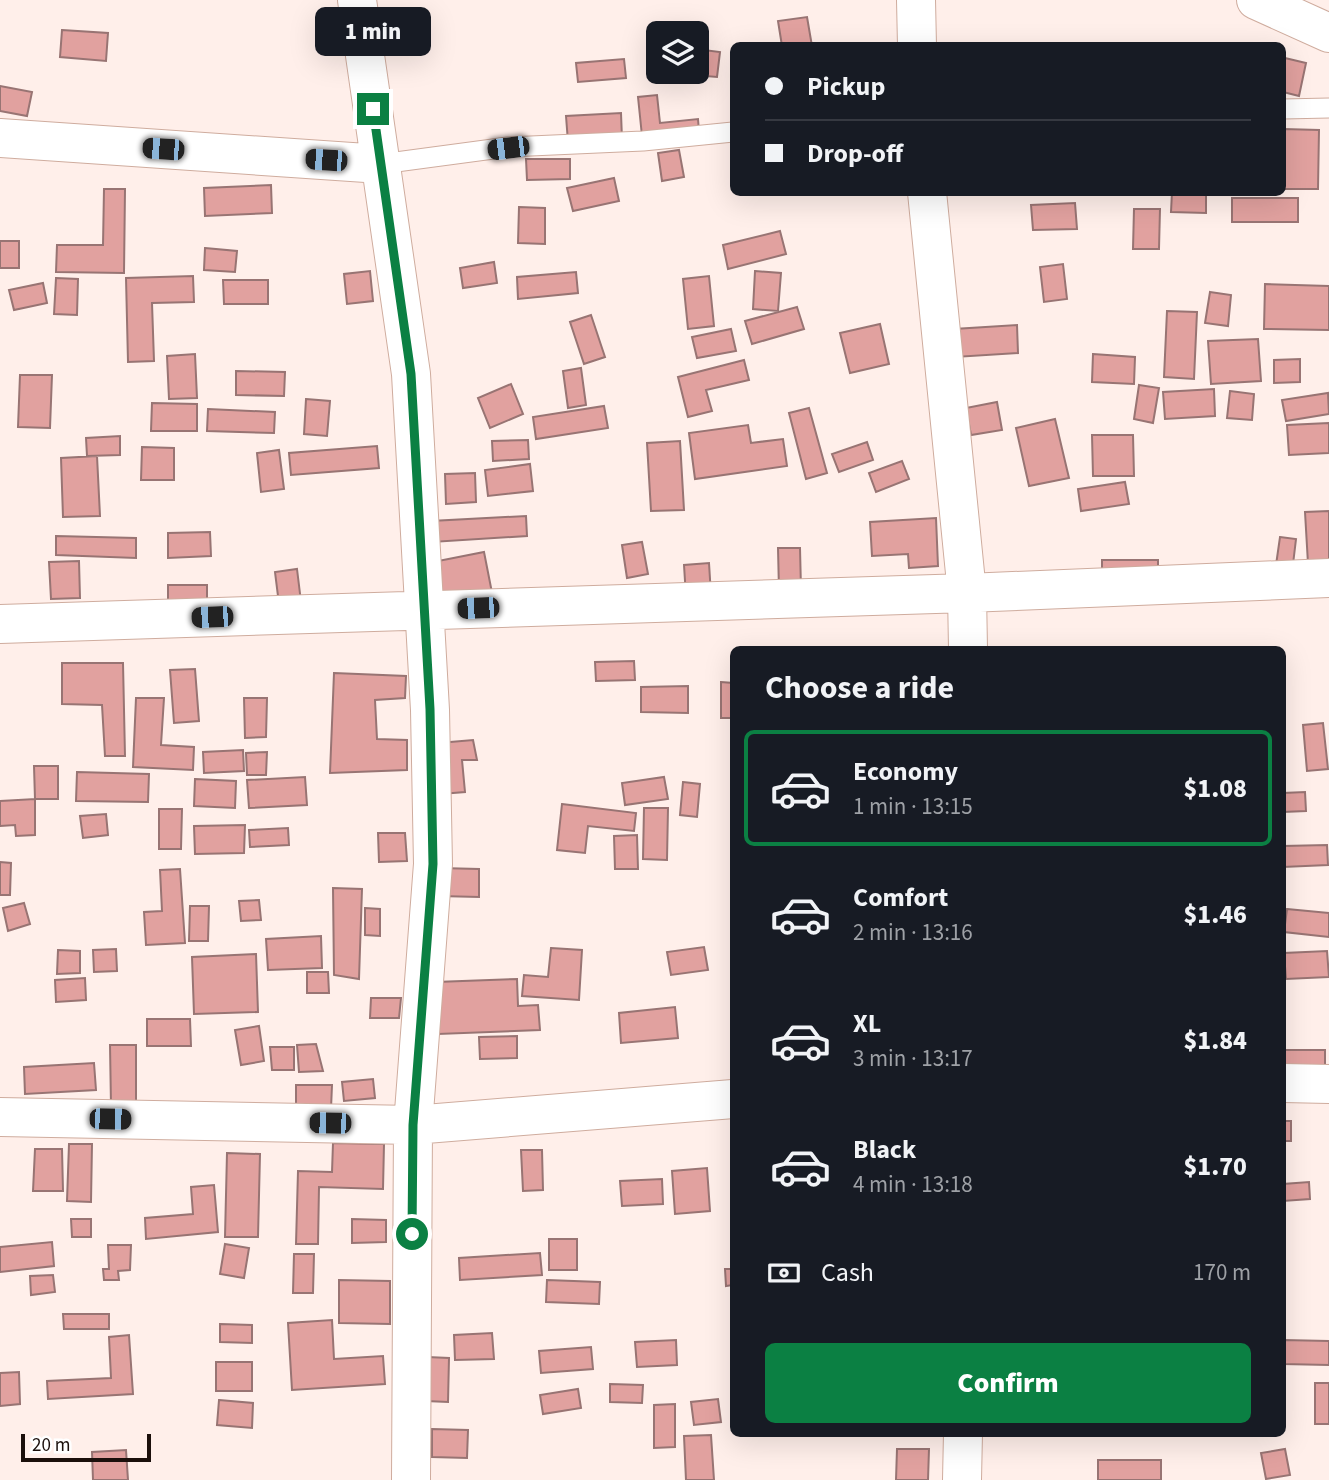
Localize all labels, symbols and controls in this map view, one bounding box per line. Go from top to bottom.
callout: 1 min [315,7,431,56]
text: 1 min [345,15,401,48]
map controls [646,21,709,84]
button: layers [646,21,709,84]
text: Pickup [807,68,885,105]
route end [357,93,389,125]
car [486,135,531,161]
text: Drop-off [807,135,903,172]
car [142,137,185,161]
car [305,148,348,172]
car [457,597,500,619]
car [191,606,234,628]
text: Choose a ride [765,665,954,711]
text: Economy [853,753,958,790]
icon: car [769,757,832,820]
text: $1.08 [1183,770,1247,807]
text: 1 min · 13:15 [853,790,973,823]
text: Comfort [853,879,948,916]
icon: car [769,883,832,946]
text: $1.46 [1183,896,1247,933]
text: 2 min · 13:16 [853,916,973,949]
text: XL [853,1005,881,1042]
icon: car [769,1009,832,1072]
text: $1.84 [1183,1022,1247,1059]
text: 3 min · 13:17 [853,1042,973,1075]
car [89,1108,132,1130]
car [309,1112,352,1134]
text: Black [853,1131,916,1168]
icon: car [769,1135,832,1198]
text: $1.70 [1183,1148,1247,1185]
text: 4 min · 13:18 [853,1168,973,1201]
route start [396,1218,428,1250]
icon: cash [765,1254,803,1292]
text: Cash [821,1254,874,1291]
text: 170 m [1193,1256,1251,1289]
button: Confirm [765,1343,1251,1423]
scale bar [21,1431,150,1463]
text: 20 m [32,1432,70,1459]

